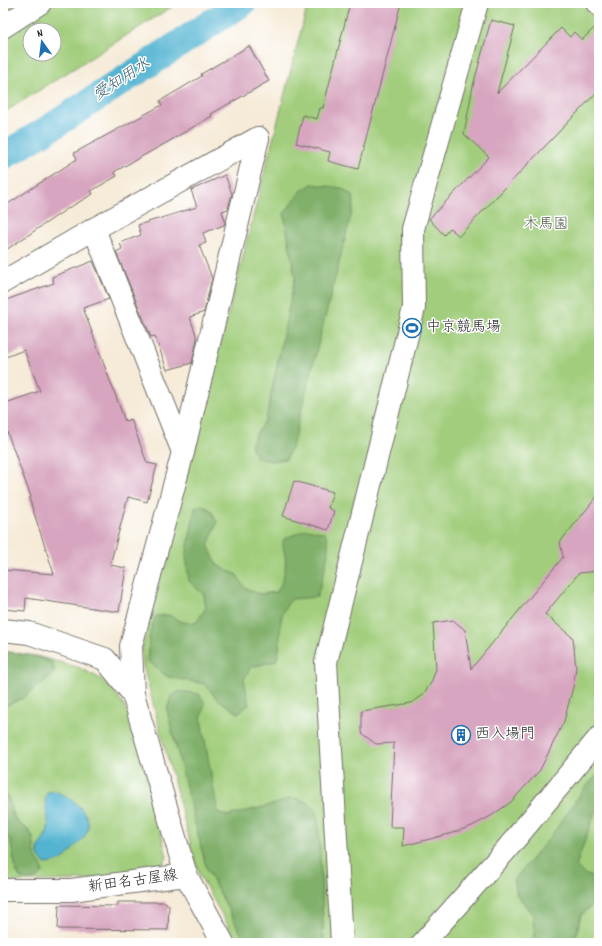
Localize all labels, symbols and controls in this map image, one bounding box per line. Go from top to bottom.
north arrow [22,22,62,62]
text: N [35,26,45,43]
water label: 愛知用水 [89,53,155,107]
park label: 木馬園 [523,214,569,236]
sports icon: 中京競馬場 [401,317,423,339]
place label: 中京競馬場 [426,317,501,339]
building icon: 西入場門 [450,724,472,746]
place label: 西入場門 [475,724,535,746]
street label: 新田名古屋線 [87,865,179,899]

